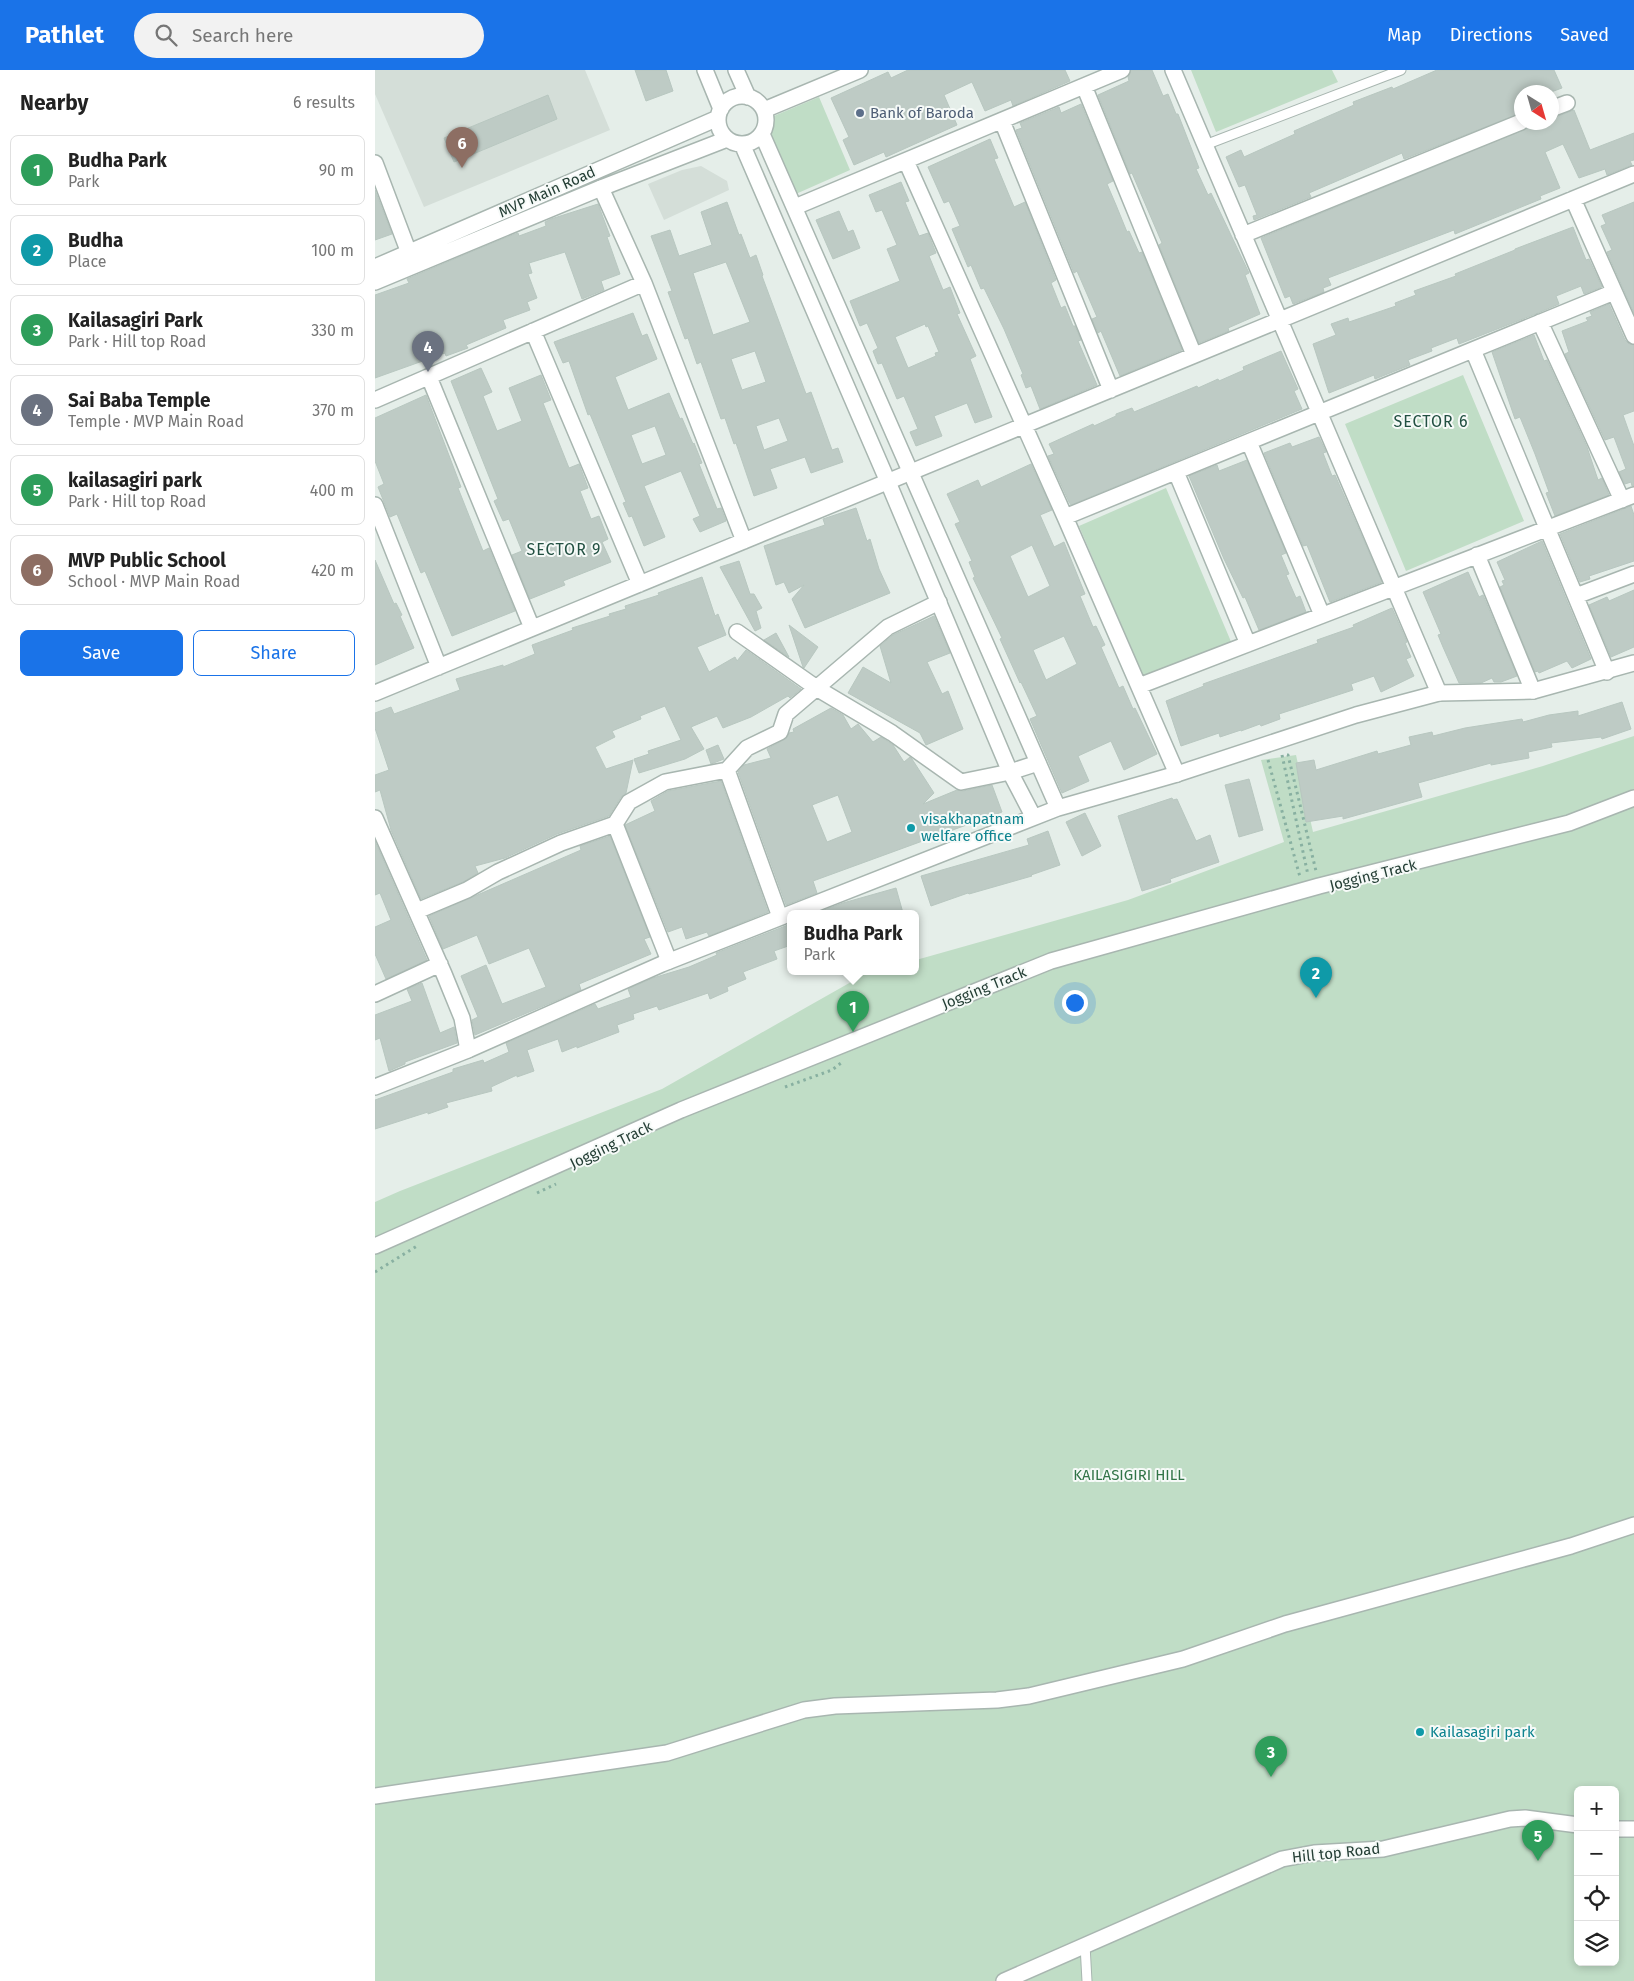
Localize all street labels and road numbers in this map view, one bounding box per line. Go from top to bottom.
street label: MVP Main Road [496,163,598,221]
street label: Jogging Track [1327,855,1419,895]
street label: Jogging Track [939,963,1029,1013]
street label: Jogging Track [567,1117,655,1173]
street label: Hill top Road [1291,1839,1381,1867]

